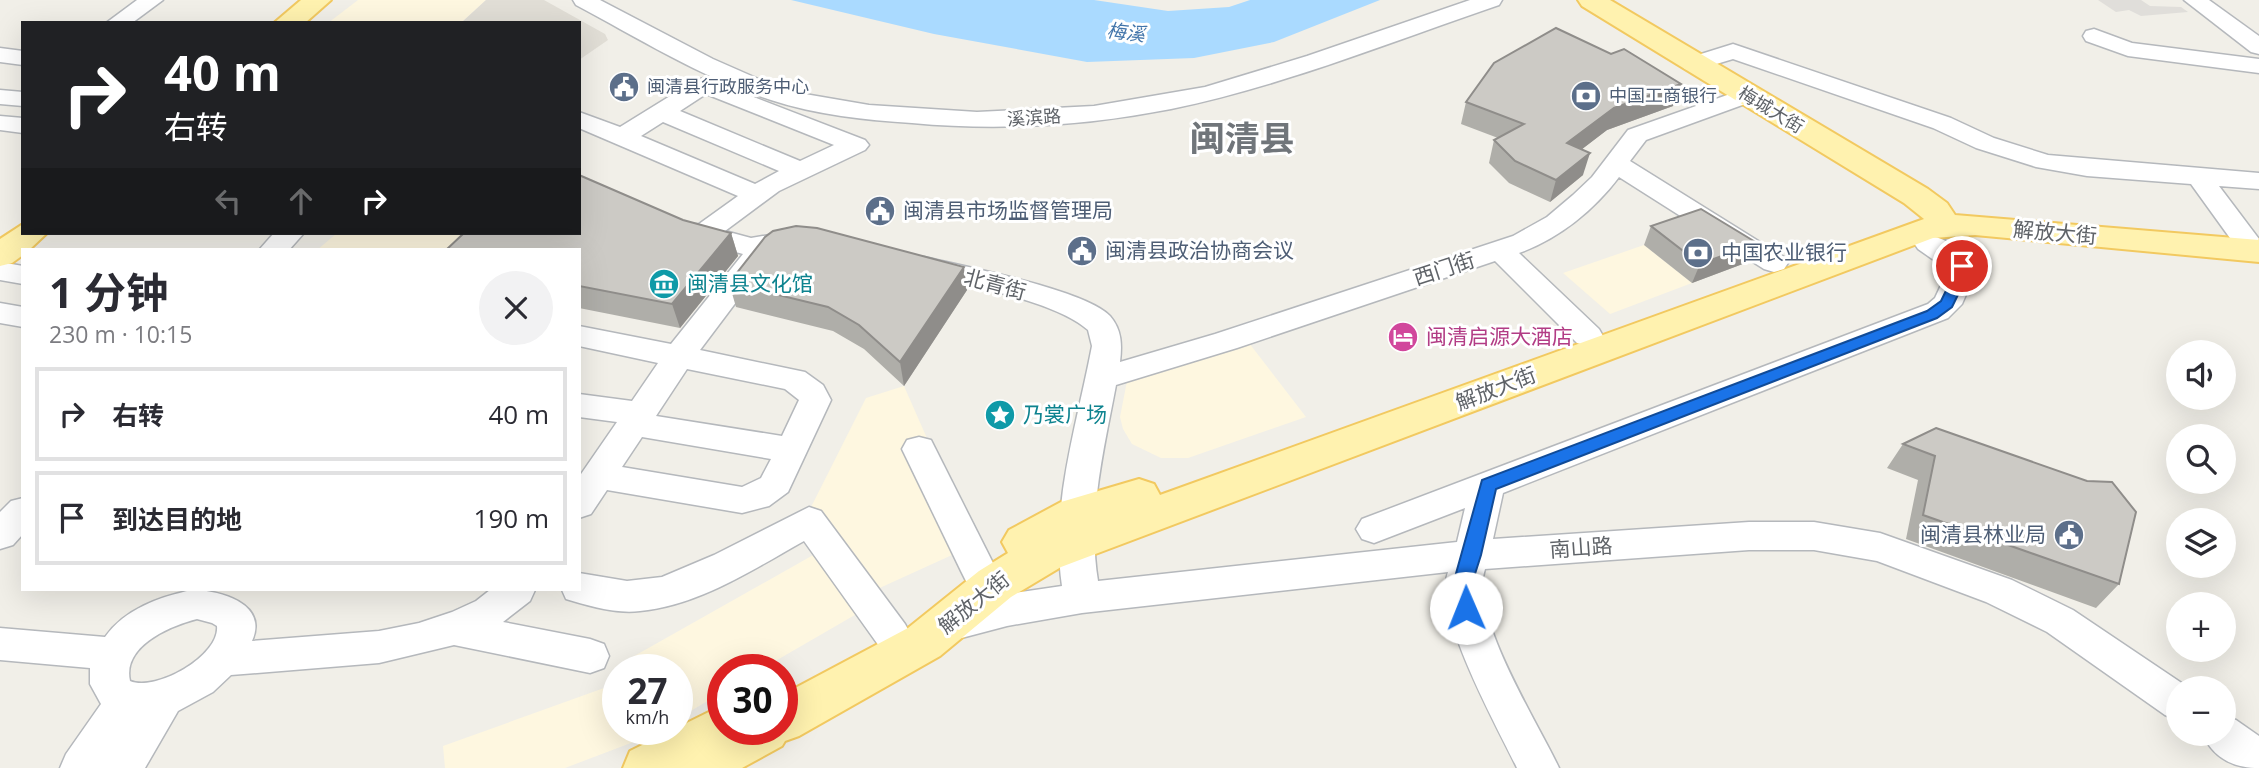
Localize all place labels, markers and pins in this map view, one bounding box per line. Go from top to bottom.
public building icon: 闽清县行政服务中心 [607,70,641,104]
place label: 闽清县行政服务中心 [647,74,809,98]
bank icon: 中国工商银行 [1569,79,1603,113]
place label: 中国工商银行 [1609,83,1717,107]
public building icon: 闽清县市场监督管理局 [863,194,897,228]
place label: 闽清县市场监督管理局 [903,196,1113,224]
public building icon: 闽清县政治协商会议 [1065,234,1099,268]
place label: 闽清县政治协商会议 [1105,236,1294,264]
bank icon: 中国农业银行 [1681,236,1715,270]
pin [1932,236,1992,296]
place label: 中国农业银行 [1721,238,1847,266]
museum icon: 闽清县文化馆 [647,267,681,301]
place label: 闽清县文化馆 [687,269,813,297]
hotel icon: 闽清启源大酒店 [1386,320,1420,354]
place label: 闽清启源大酒店 [1426,322,1573,350]
place icon: 乃裳广场 [983,398,1017,432]
place label: 乃裳广场 [1023,400,1107,428]
public building icon: 闽清县林业局 [2052,518,2086,552]
place label: 闽清县林业局 [1920,520,2046,548]

